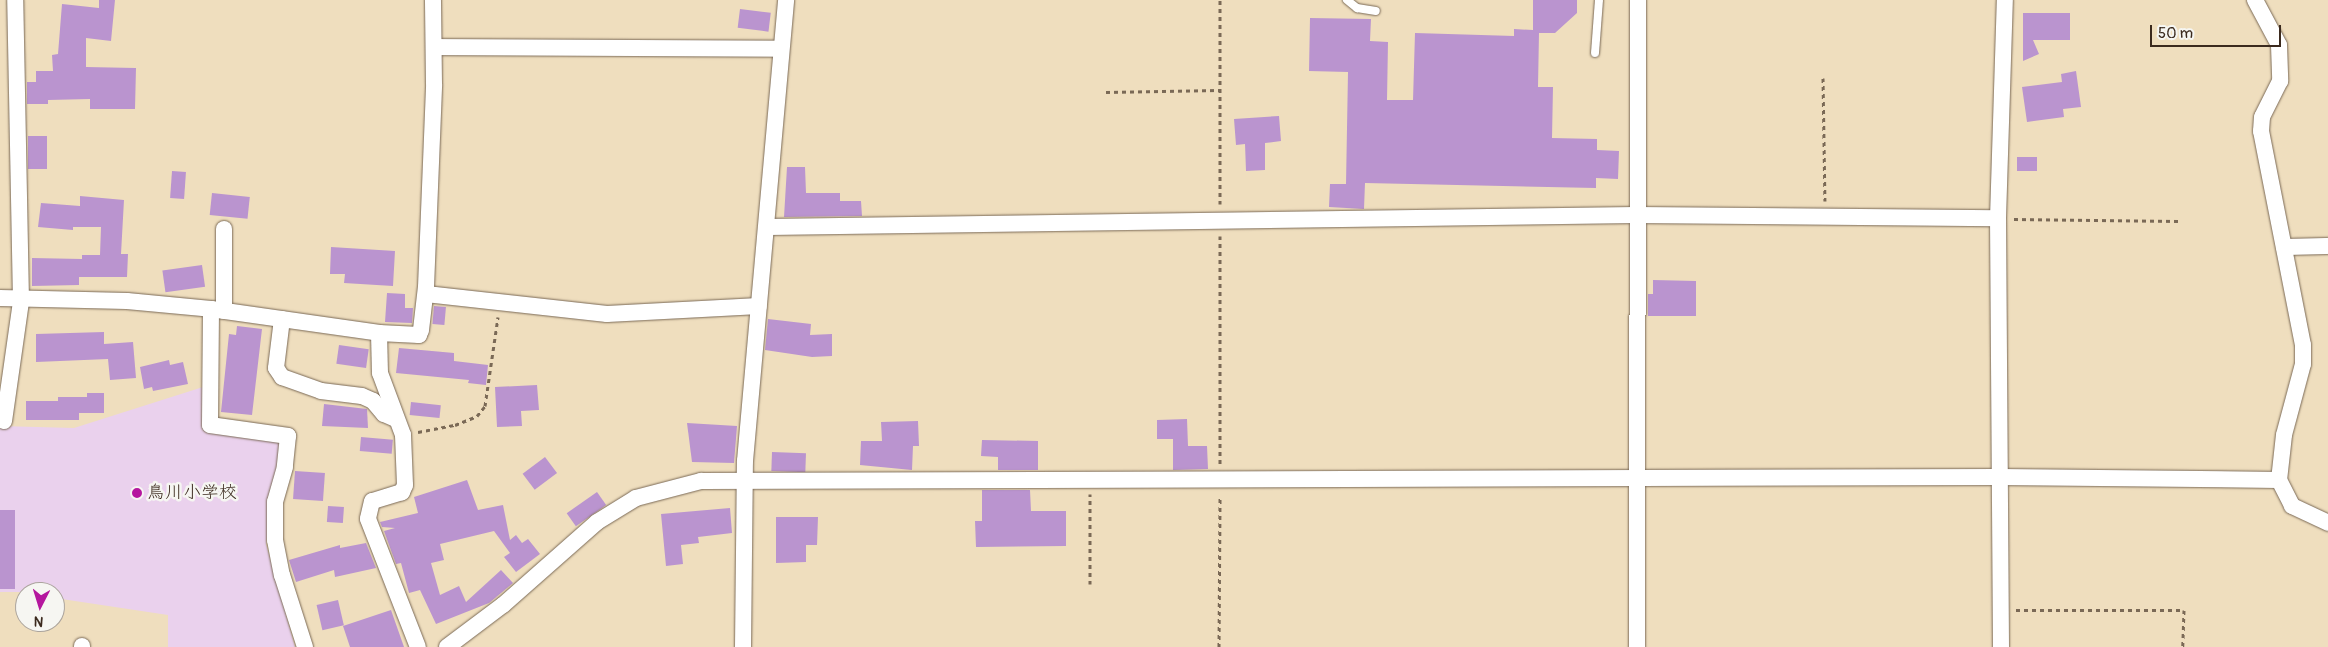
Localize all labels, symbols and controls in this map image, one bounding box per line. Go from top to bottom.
scale bar [2153,15,2284,47]
text: 50 m [2158,24,2193,43]
place label: 鳥川小学校 [147,482,237,504]
marker: 鳥川小学校 [131,487,143,499]
north arrow [15,582,65,632]
text: N [33,613,44,630]

